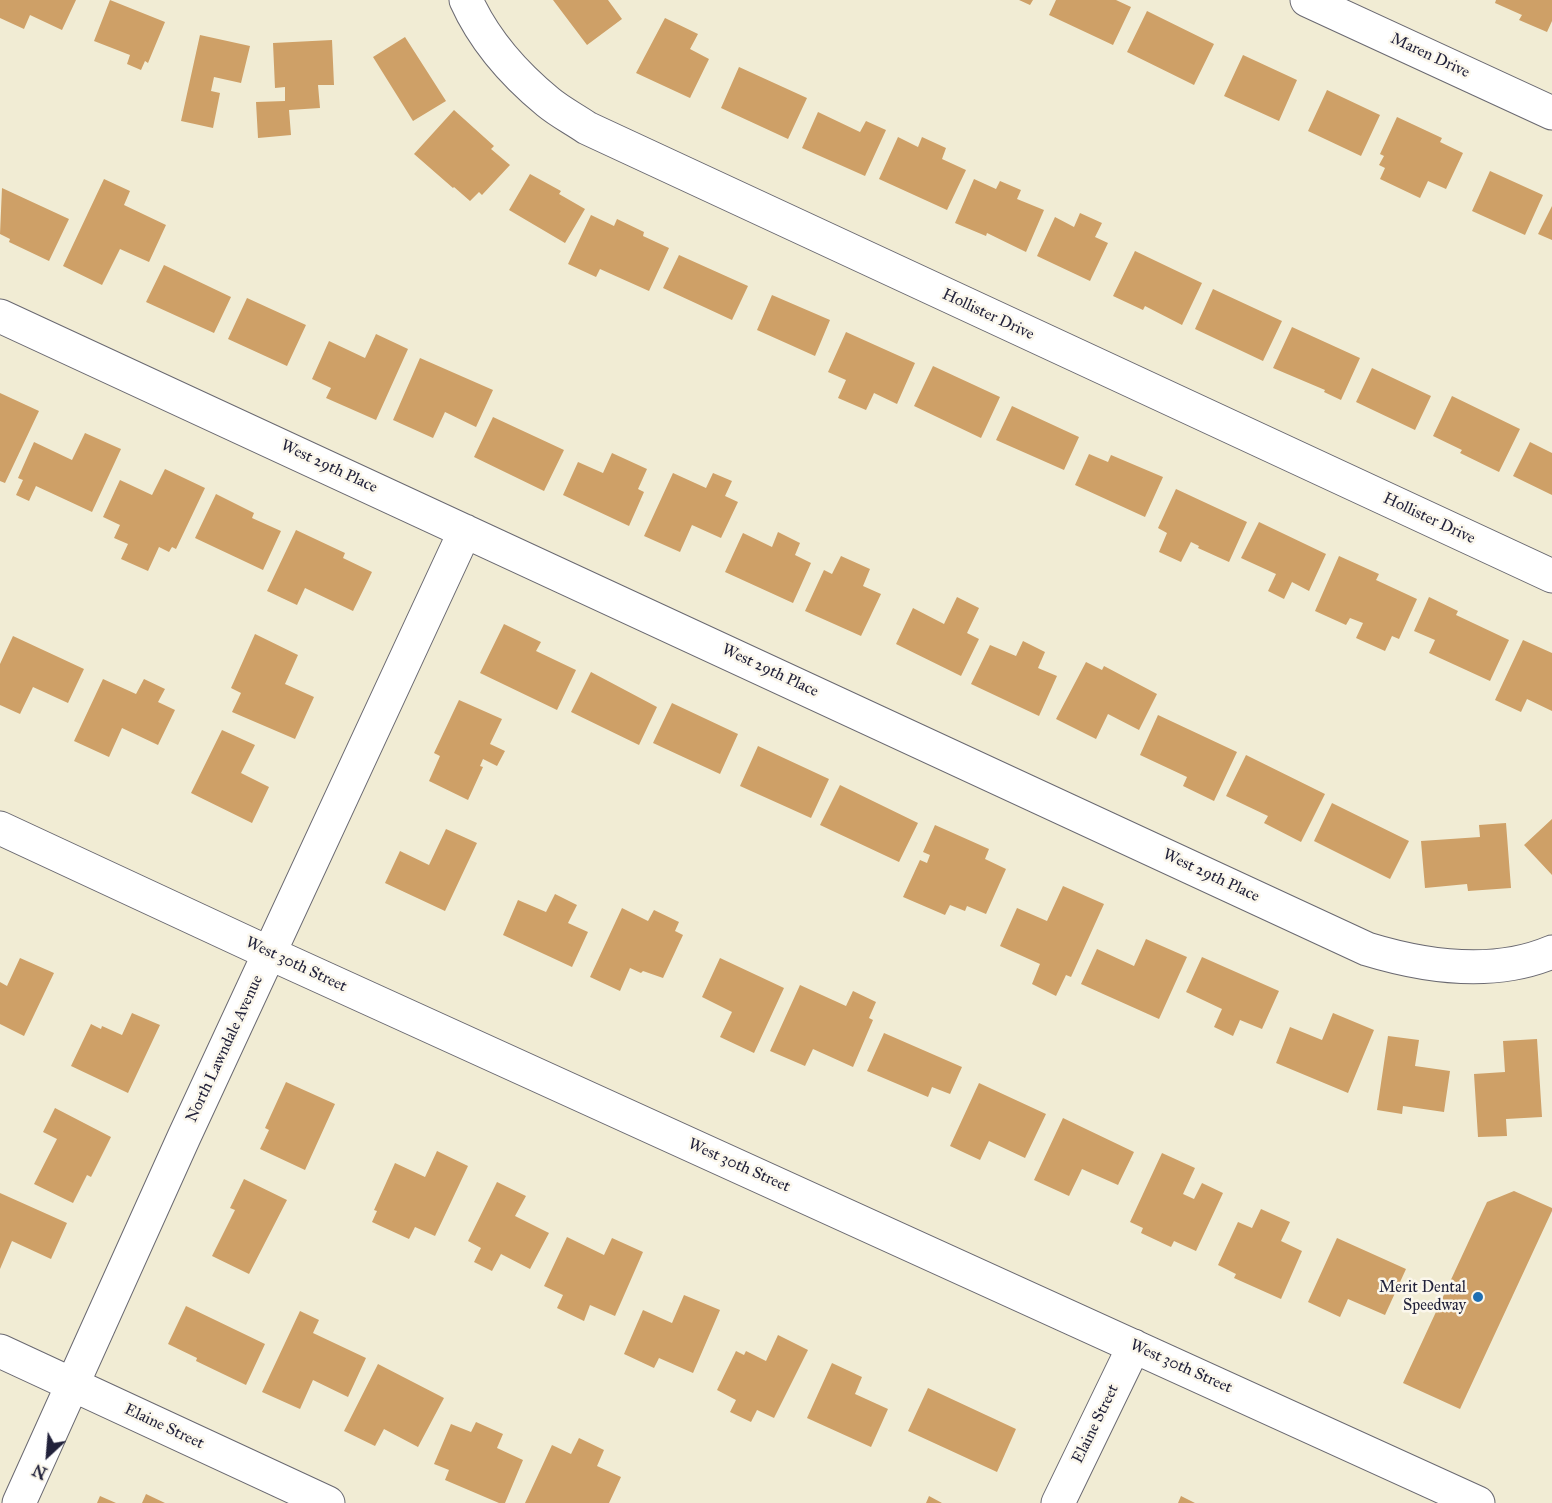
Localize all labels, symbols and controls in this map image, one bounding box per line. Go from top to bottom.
street label: Maren Drive [1387,29,1473,83]
street label: Hollister Drive [939,285,1037,345]
street label: West 29th Place [278,436,380,498]
street label: Hollister Drive [1380,489,1478,549]
street label: West 29th Place [719,640,821,702]
street label: West 29th Place [1160,845,1262,907]
street label: West 30th Street [242,933,350,997]
street label: North Lawndale Avenue [182,972,268,1126]
street label: West 30th Street [685,1135,793,1197]
place label: Merit Dental Speedway [1379,1278,1466,1316]
marker: Merit Dental Speedway [1471,1290,1485,1304]
street label: West 30th Street [1127,1336,1235,1398]
street label: Elaine Street [1069,1381,1123,1467]
street label: Elaine Street [121,1400,207,1454]
north arrow [18,1425,78,1485]
text: N [30,1460,50,1483]

